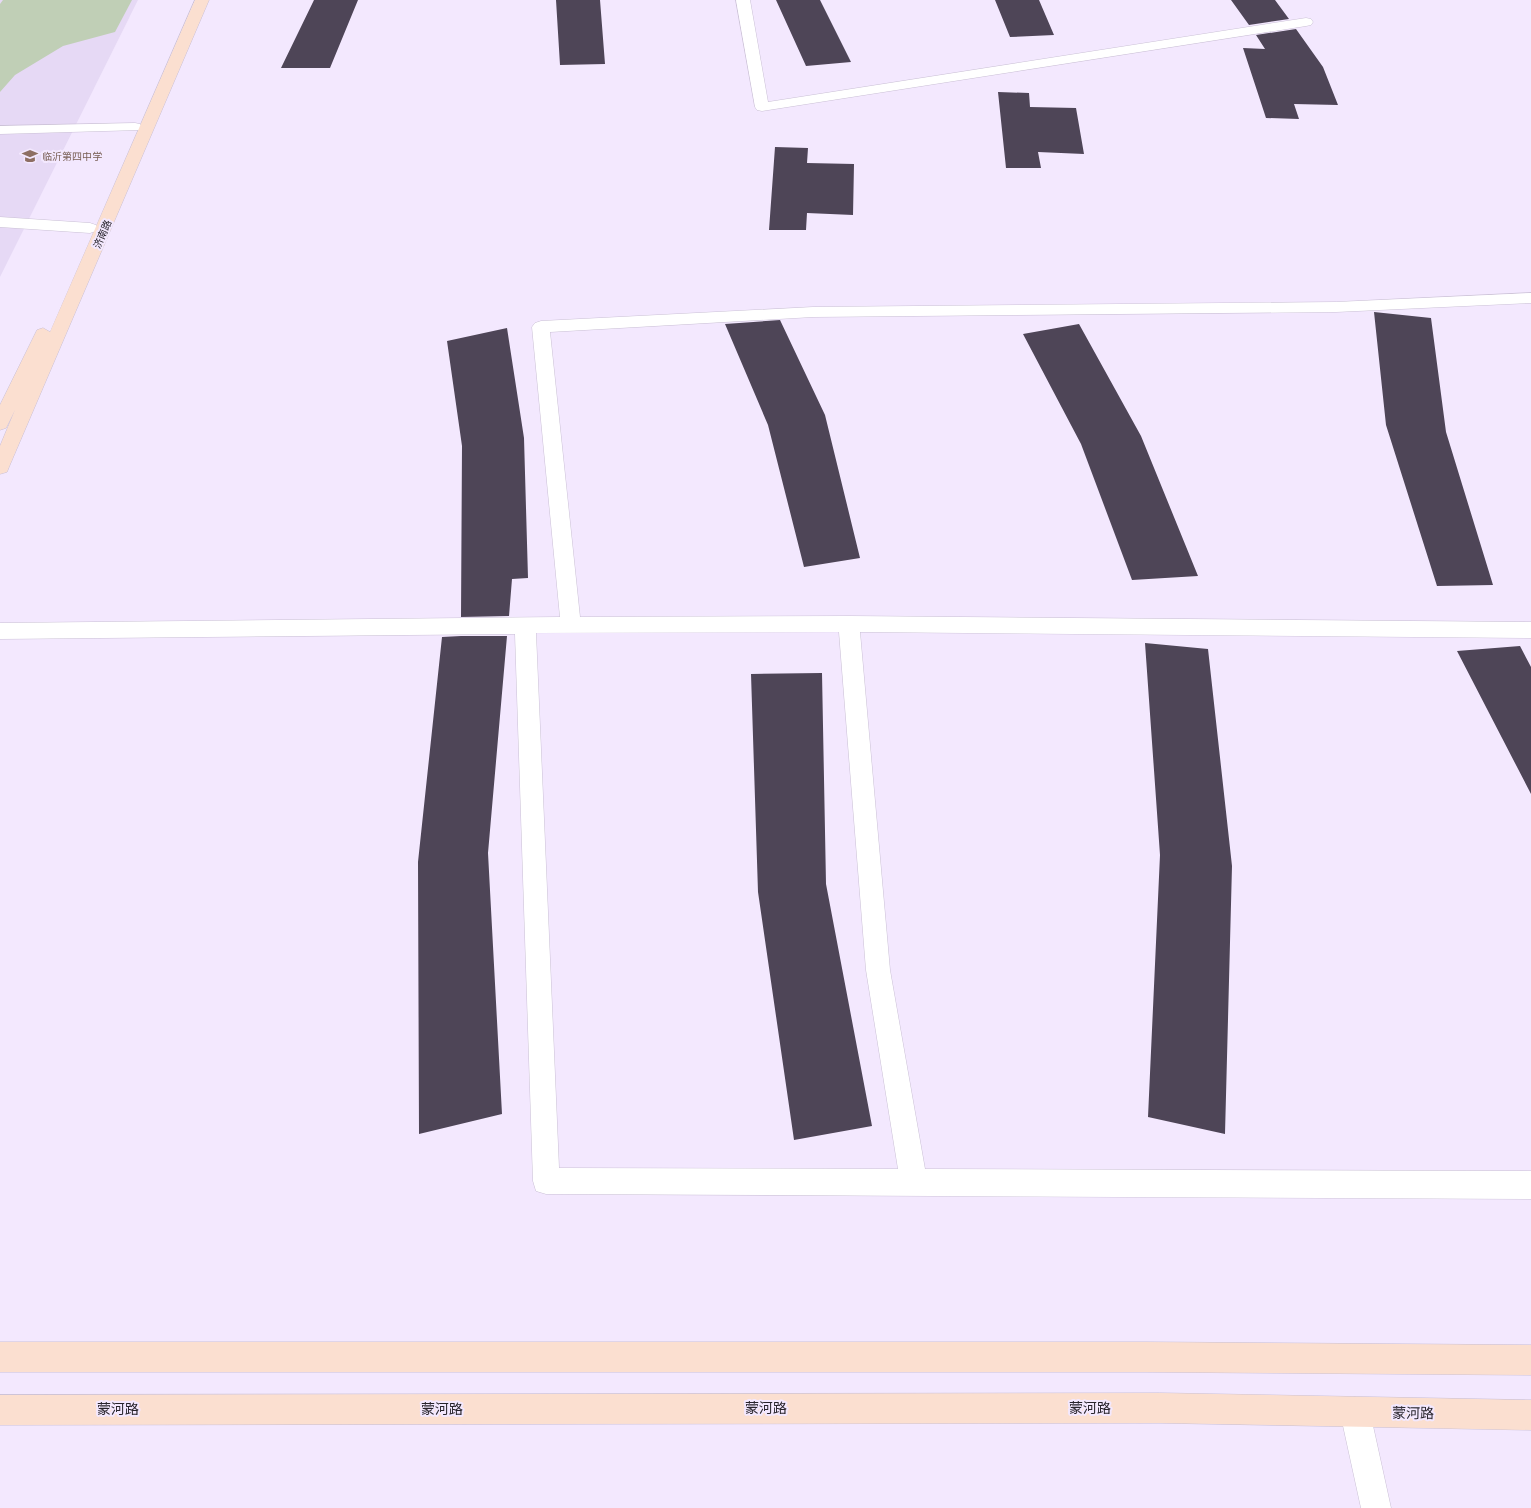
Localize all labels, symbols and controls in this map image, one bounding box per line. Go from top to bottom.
school or university icon: 临沂第四中学 [21,147,39,165]
place label: 临沂第四中学 [42,150,102,163]
street label: 济南路 [91,218,114,251]
street label: 蒙河路 [745,1399,787,1417]
street label: 蒙河路 [1069,1399,1111,1417]
street label: 蒙河路 [97,1400,139,1418]
street label: 蒙河路 [421,1400,463,1418]
street label: 蒙河路 [1392,1404,1434,1422]

